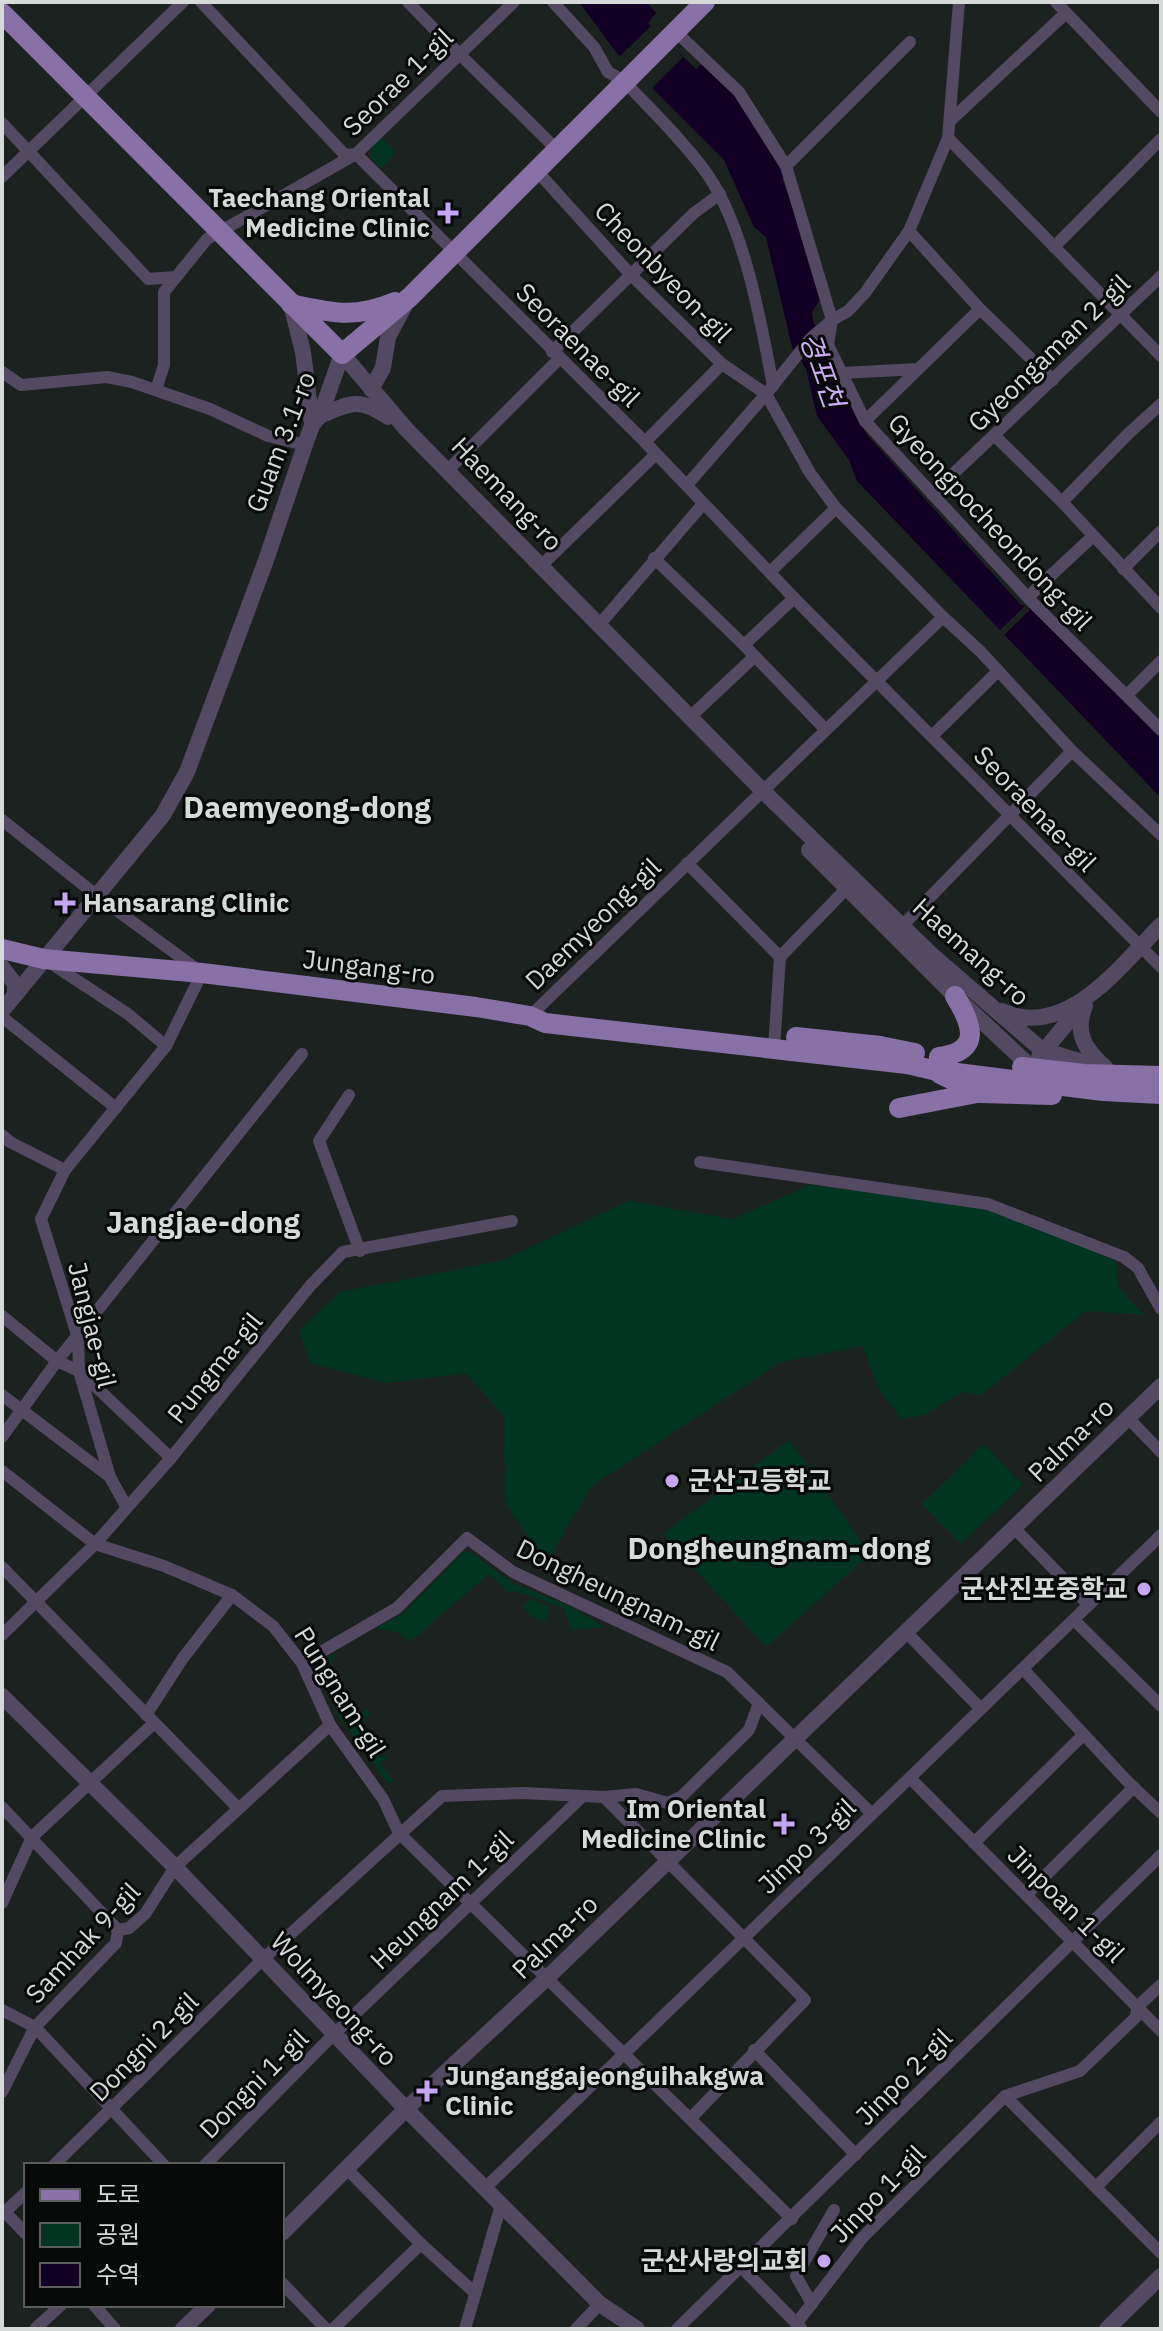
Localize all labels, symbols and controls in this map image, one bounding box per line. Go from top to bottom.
street label: Seorae 1-gil [335,20,460,142]
place label: Taechang Oriental Medicine Clinic [208,180,430,244]
street label: Cheonbyeon-gil [588,193,740,349]
marker: Taechang Oriental Medicine Clinic [437,202,459,224]
street label: Gyeongaman 2-gil [960,266,1137,438]
street label: Seoraenae-gil [509,275,648,414]
water label: 경포천 [792,327,854,416]
street label: Guam 3.1-ro [238,366,322,517]
street label: Gyeongpocheondong-gil [881,405,1100,637]
street label: Haemang-ro [445,429,571,558]
street label: Seoraenae-gil [967,738,1104,879]
district label: Daemyeong-dong [183,787,431,826]
street label: Daemyeong-gil [517,850,667,997]
place label: Hansarang Clinic [83,885,290,919]
street label: Haemang-ro [906,890,1037,1013]
marker: Hansarang Clinic [54,892,76,914]
street label: Jungang-ro [301,941,437,991]
district label: Jangjae-dong [106,1202,300,1241]
street label: Jangjae-gil [61,1258,125,1391]
street label: Pungma-gil [159,1305,269,1430]
street label: Palma-ro [1020,1390,1121,1489]
place label: 군산고등학교 [688,1463,832,1497]
marker: 군산고등학교 [663,1472,681,1490]
district label: Dongheungnam-dong [627,1528,931,1567]
street label: Dongheungnam-gil [511,1530,726,1658]
place label: 군산진포중학교 [961,1571,1128,1605]
marker: 군산진포중학교 [1135,1580,1153,1598]
street label: Pungnam-gil [287,1620,394,1763]
street label: Jinpo 3-gil [750,1790,863,1900]
place label: Im Oriental Medicine Clinic [581,1791,766,1855]
marker: Im Oriental Medicine Clinic [773,1813,795,1835]
street label: Heungnam 1-gil [362,1822,520,1976]
street label: Jinpoan 1-gil [1001,1837,1133,1969]
street label: Samhak 9-gil [18,1875,147,2010]
street label: Palma-ro [504,1887,605,1986]
street label: Wolmyeong-ro [264,1924,406,2073]
street label: Dongni 2-gil [81,1984,205,2108]
street label: Dongni 1-gil [191,2021,315,2145]
street label: Jinpo 2-gil [848,2021,959,2132]
place label: Junganggajeonguihakgwa Clinic [445,2058,764,2122]
marker: Junganggajeonguihakgwa Clinic [416,2080,438,2102]
street label: Jinpo 1-gil [822,2137,932,2250]
legend [24,2163,284,2307]
text: 도로 [96,2178,140,2210]
text: 공원 [96,2218,140,2250]
place label: 군산사랑의교회 [641,2243,808,2277]
marker: 군산사랑의교회 [815,2252,833,2270]
text: 수역 [96,2258,140,2290]

